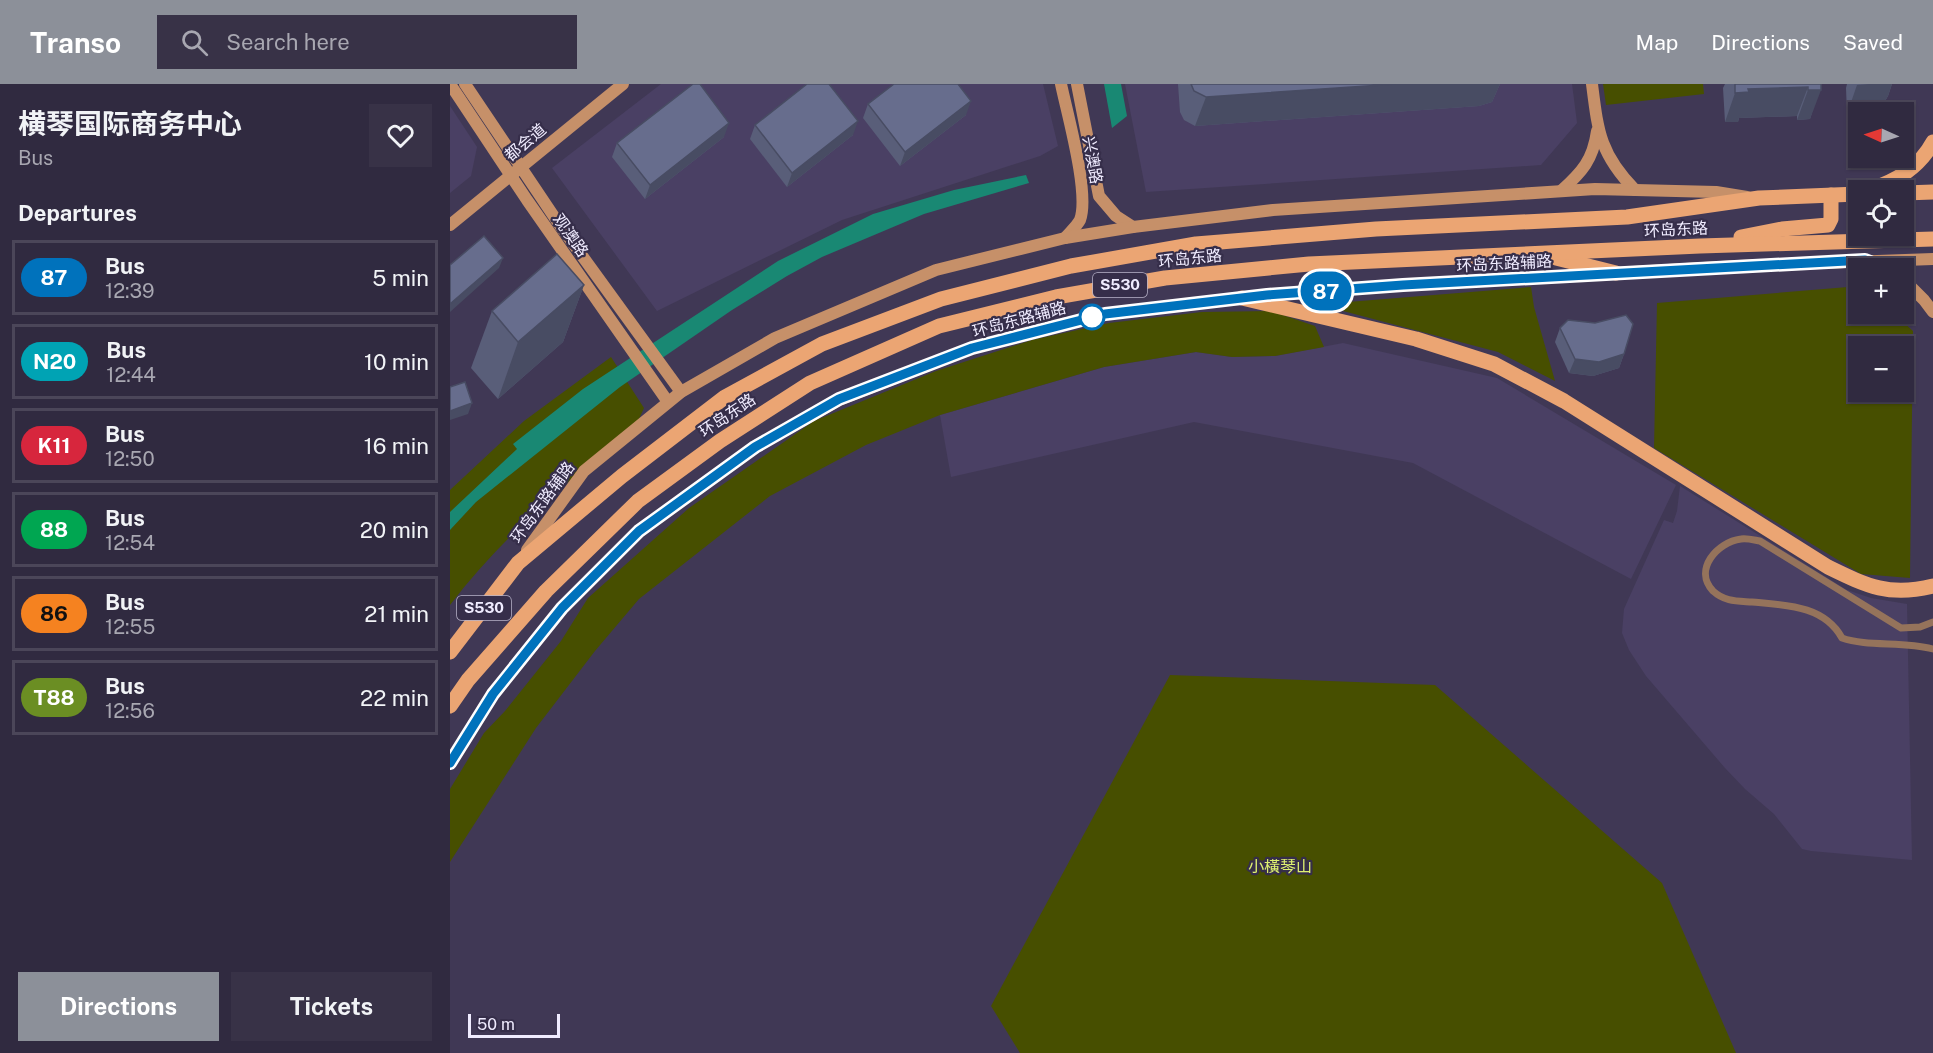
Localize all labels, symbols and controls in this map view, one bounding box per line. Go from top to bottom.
search box [157,15,577,69]
text: Transo [30,26,121,59]
icon: search [178,26,211,59]
text: Search here [226,29,350,55]
text: Map [1636,30,1678,55]
text: Directions [1711,30,1810,55]
text: Saved [1843,30,1903,55]
north arrow [1848,102,1914,168]
map controls [1848,102,1914,402]
button: heart [369,104,432,167]
text: 横琴国际商务中心 [18,107,242,140]
street label: 都会道 [501,120,550,165]
street label: 兴澳路 [1079,135,1106,185]
text: Bus [18,146,53,170]
button: locate [1848,180,1914,246]
text: Departures [18,200,137,226]
street label: 观澳路 [549,210,592,260]
street label: 环岛东路 [1644,218,1708,241]
street label: 环岛东路 [1157,246,1223,271]
street label: 环岛东路辅路 [1456,251,1552,275]
text: Bus [105,253,145,279]
button: + [1848,258,1914,324]
text: 87 [41,265,67,290]
text: 5 min [372,265,429,291]
line badge: 87 [1299,272,1353,310]
road number: S530 [1093,273,1147,297]
text: 12:39 [105,279,155,303]
text: 87 [1313,279,1339,304]
street label: 环岛东路辅路 [970,298,1068,341]
unlabelled marker [1079,304,1105,330]
button: − [1848,336,1914,402]
text: Bus [106,337,146,363]
text: N20 [33,349,76,374]
text: 10 min [364,349,429,375]
text: 12:44 [106,363,156,387]
street label: 环岛东路 [695,390,759,441]
text: Bus [105,421,145,447]
text: K11 [37,433,71,458]
text: 16 min [364,433,429,459]
text: 12:50 [105,447,155,471]
street label: 环岛东路辅路 [507,458,578,547]
text: Bus [105,505,145,531]
text: 88 [40,517,68,542]
text: 20 min [360,517,429,543]
text: 12:54 [105,531,155,555]
text: Bus [105,589,145,615]
road number: S530 [457,596,511,620]
text: 86 [40,601,68,626]
text: 21 min [364,601,429,627]
text: 12:55 [105,615,155,639]
text: Bus [105,673,145,699]
text: T88 [33,685,75,710]
text: 22 min [360,685,429,711]
text: 12:56 [105,699,155,723]
park label: 小橫琴山 [1248,857,1312,876]
button: Directions [18,972,219,1041]
button: Tickets [231,972,432,1041]
scale bar [468,1011,560,1038]
text: 50 m [477,1015,515,1034]

